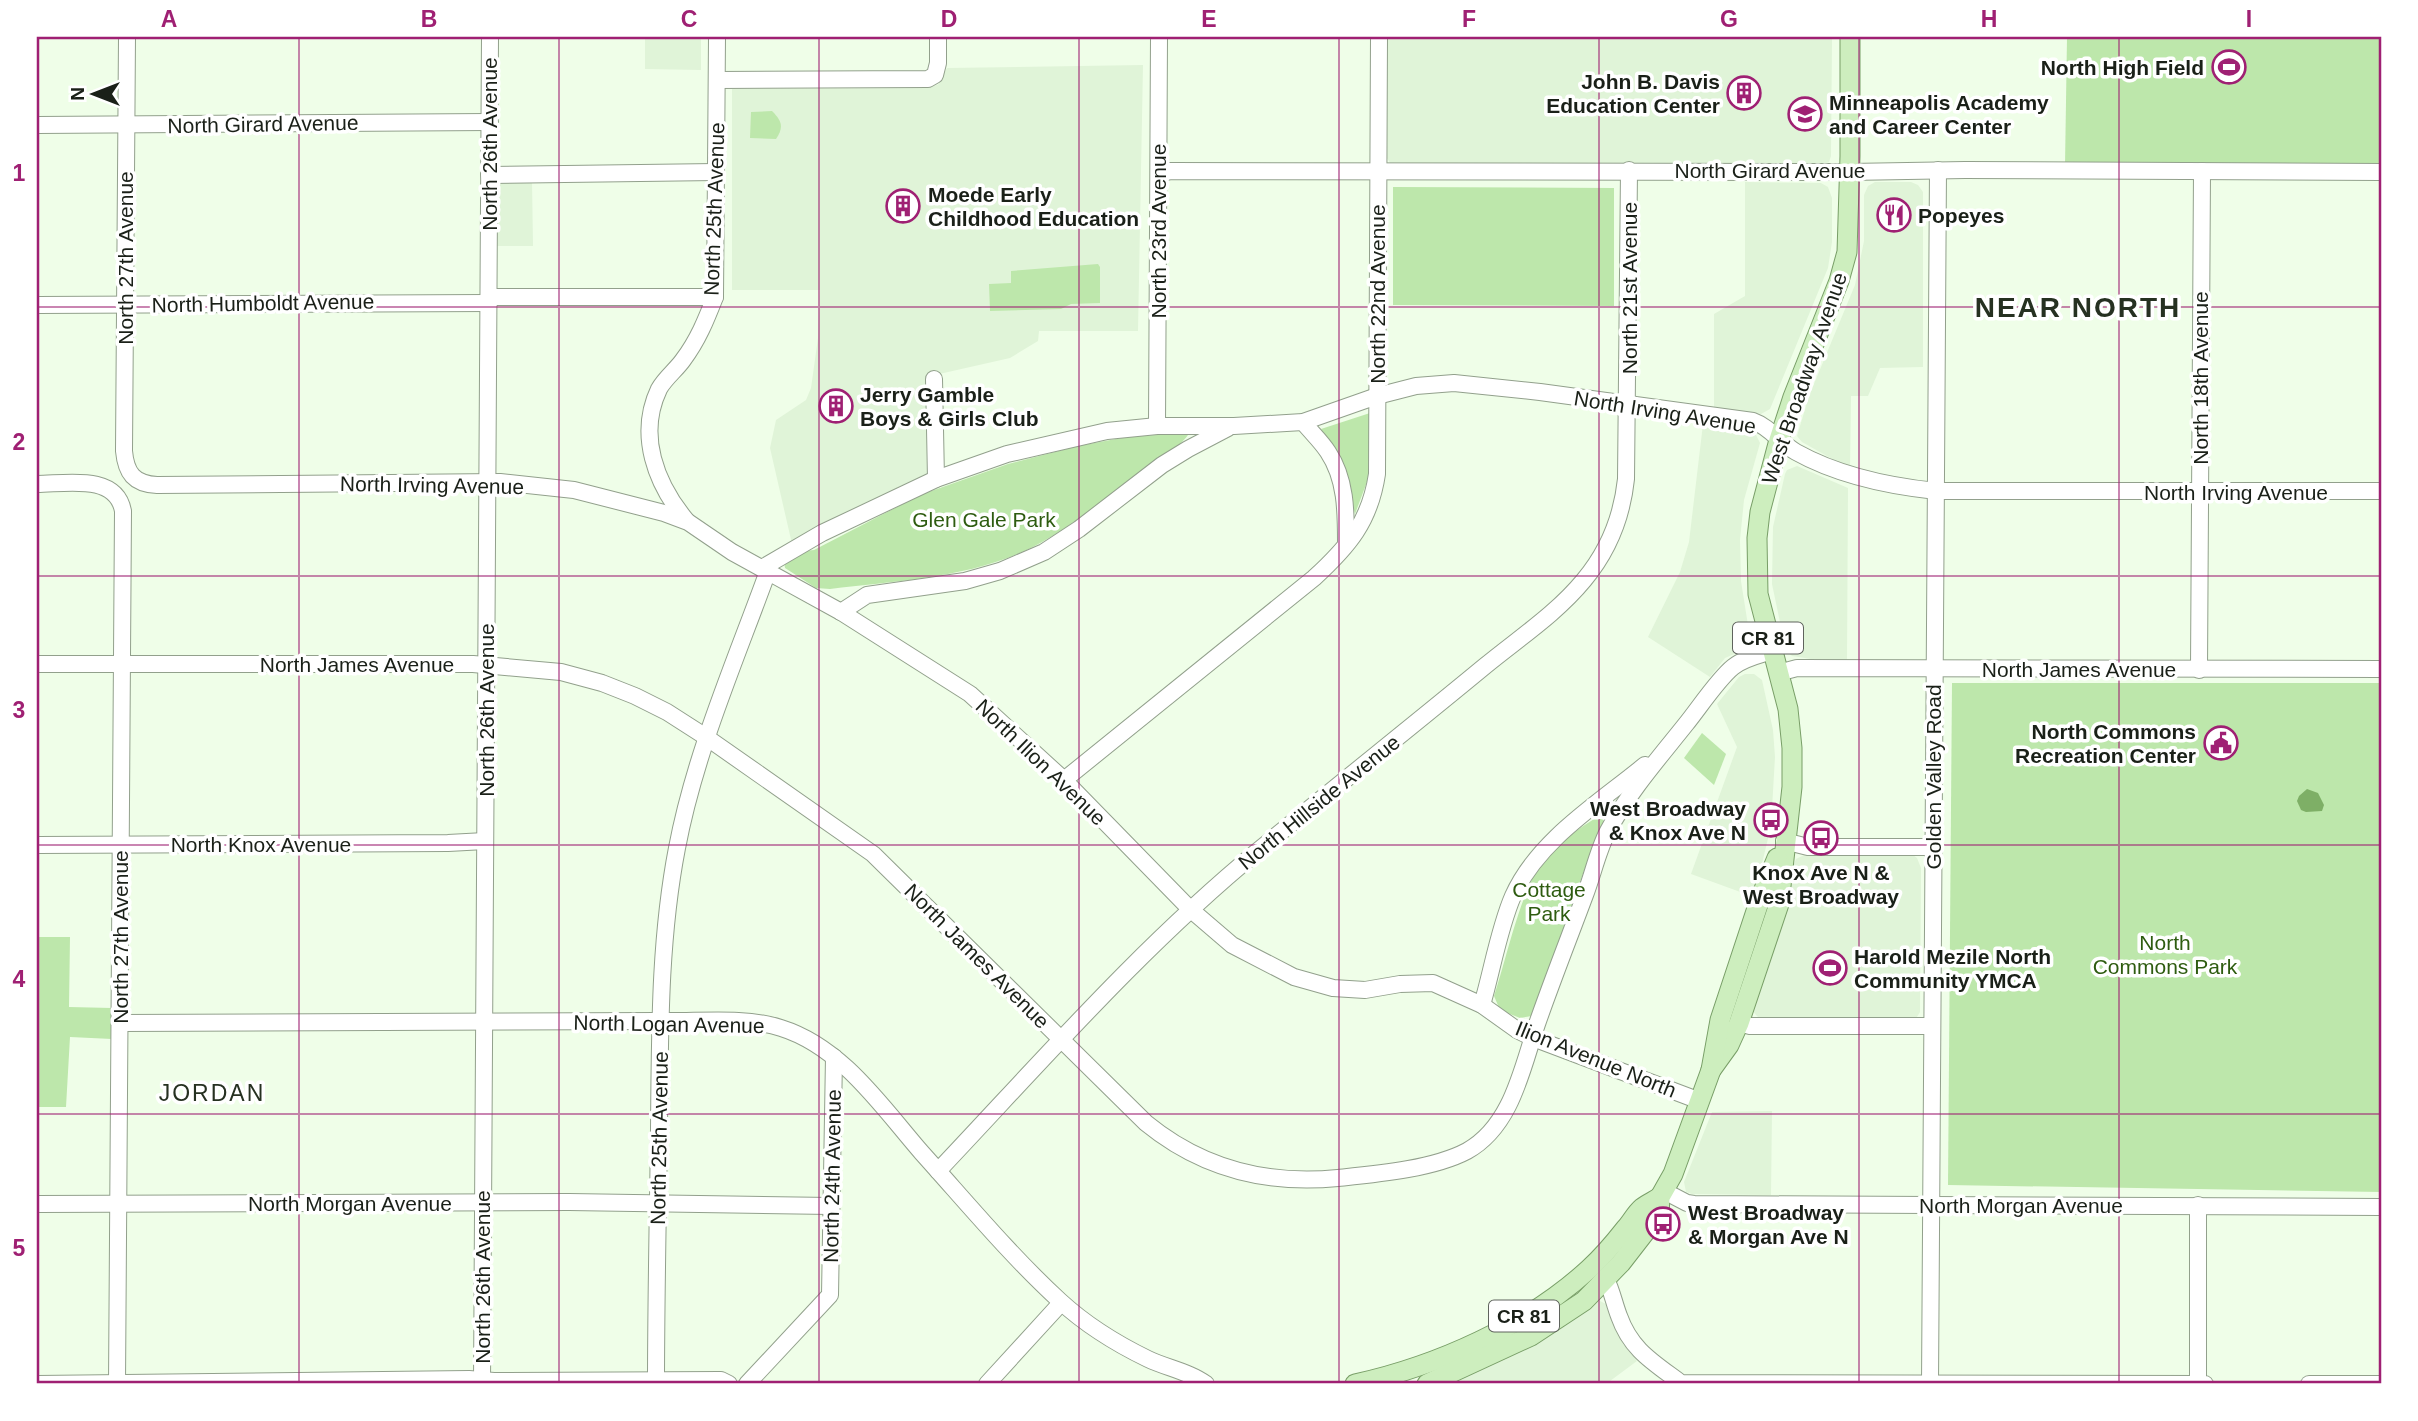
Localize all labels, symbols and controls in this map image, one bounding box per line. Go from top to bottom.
text: A [161,6,177,32]
text: B [421,6,437,32]
text: C [681,6,697,32]
text: D [941,6,957,32]
text: E [1201,6,1217,32]
text: F [1462,6,1476,32]
text: G [1720,6,1738,32]
text: H [1981,6,1997,32]
text: I [2246,6,2252,32]
sports icon: North High Field [2210,48,2248,86]
place label: North High Field [2041,56,2204,79]
street label: North 26th Avenue [478,57,501,231]
north arrow [60,60,130,130]
place label: John B. Davis Education Center [1546,70,1720,117]
building icon: John B. Davis Education Center [1725,74,1763,112]
text: N [67,87,88,101]
place label: Minneapolis Academy and Career Center [1829,91,2049,138]
school or university icon: Minneapolis Academy and Career Center [1786,95,1824,133]
street label: North Girard Avenue [167,111,359,137]
street label: North 25th Avenue [699,122,729,296]
street label: North 23rd Avenue [1147,144,1170,318]
street label: North Girard Avenue [1674,159,1866,182]
text: 1 [13,160,26,186]
street label: North 27th Avenue [114,171,137,345]
place label: Moede Early Childhood Education [928,183,1139,230]
building icon: Moede Early Childhood Education [884,187,922,225]
restaurant icon: Popeyes [1875,196,1913,234]
street label: North 21st Avenue [1618,202,1641,374]
street label: North 22nd Avenue [1366,204,1389,384]
place label: Popeyes [1918,204,2004,227]
street label: West Broadway Avenue [1757,269,1851,487]
street label: North Humboldt Avenue [152,290,374,316]
street label: North 18th Avenue [2189,291,2212,465]
district label: NEAR NORTH [1975,292,2181,323]
place label: Jerry Gamble Boys & Girls Club [860,383,1039,430]
street label: North Irving Avenue [1572,386,1758,438]
building icon: Jerry Gamble Boys & Girls Club [817,387,855,425]
text: 2 [13,429,25,455]
street label: North Irving Avenue [340,472,524,498]
street label: North Irving Avenue [2144,481,2328,504]
park label: Glen Gale Park [912,508,1056,531]
road number: CR 81 [1733,622,1803,653]
street label: North 26th Avenue [475,623,498,797]
street label: North James Avenue [260,653,454,676]
street label: North James Avenue [1982,658,2176,681]
street label: Golden Valley Road [1922,684,1945,870]
street label: North Ilion Avenue [971,694,1111,830]
text: 3 [13,697,25,723]
place label: North Commons Recreation Center [2015,720,2196,767]
public building icon: North Commons Recreation Center [2202,724,2240,762]
street label: North Hillside Avenue [1234,730,1404,874]
place label: West Broadway & Knox Ave N [1590,797,1746,844]
bus stop icon: West Broadway & Knox Ave N [1752,801,1790,839]
bus stop icon: Knox Ave N & West Broadway [1802,819,1840,857]
street label: North Knox Avenue [171,833,351,856]
street label: North 27th Avenue [109,850,132,1024]
place label: Knox Ave N & West Broadway [1743,861,1899,908]
park label: Cottage Park [1512,878,1586,925]
street label: North James Avenue [900,879,1054,1033]
park label: North Commons Park [2093,931,2238,978]
place label: Harold Mezile North Community YMCA [1854,945,2051,992]
sports icon: Harold Mezile North Community YMCA [1811,949,1849,987]
text: 4 [13,966,26,992]
street label: North Logan Avenue [573,1011,765,1037]
street label: Ilion Avenue North [1512,1016,1680,1102]
street label: North 25th Avenue [646,1051,672,1225]
district label: JORDAN [159,1080,265,1106]
street label: North 24th Avenue [819,1089,845,1263]
street label: North 26th Avenue [471,1190,494,1364]
street label: North Morgan Avenue [248,1192,452,1215]
street label: North Morgan Avenue [1919,1194,2123,1217]
place label: West Broadway & Morgan Ave N [1688,1201,1849,1248]
bus stop icon: West Broadway & Morgan Ave N [1644,1205,1682,1243]
text: 5 [13,1235,26,1261]
road number: CR 81 [1489,1300,1559,1332]

